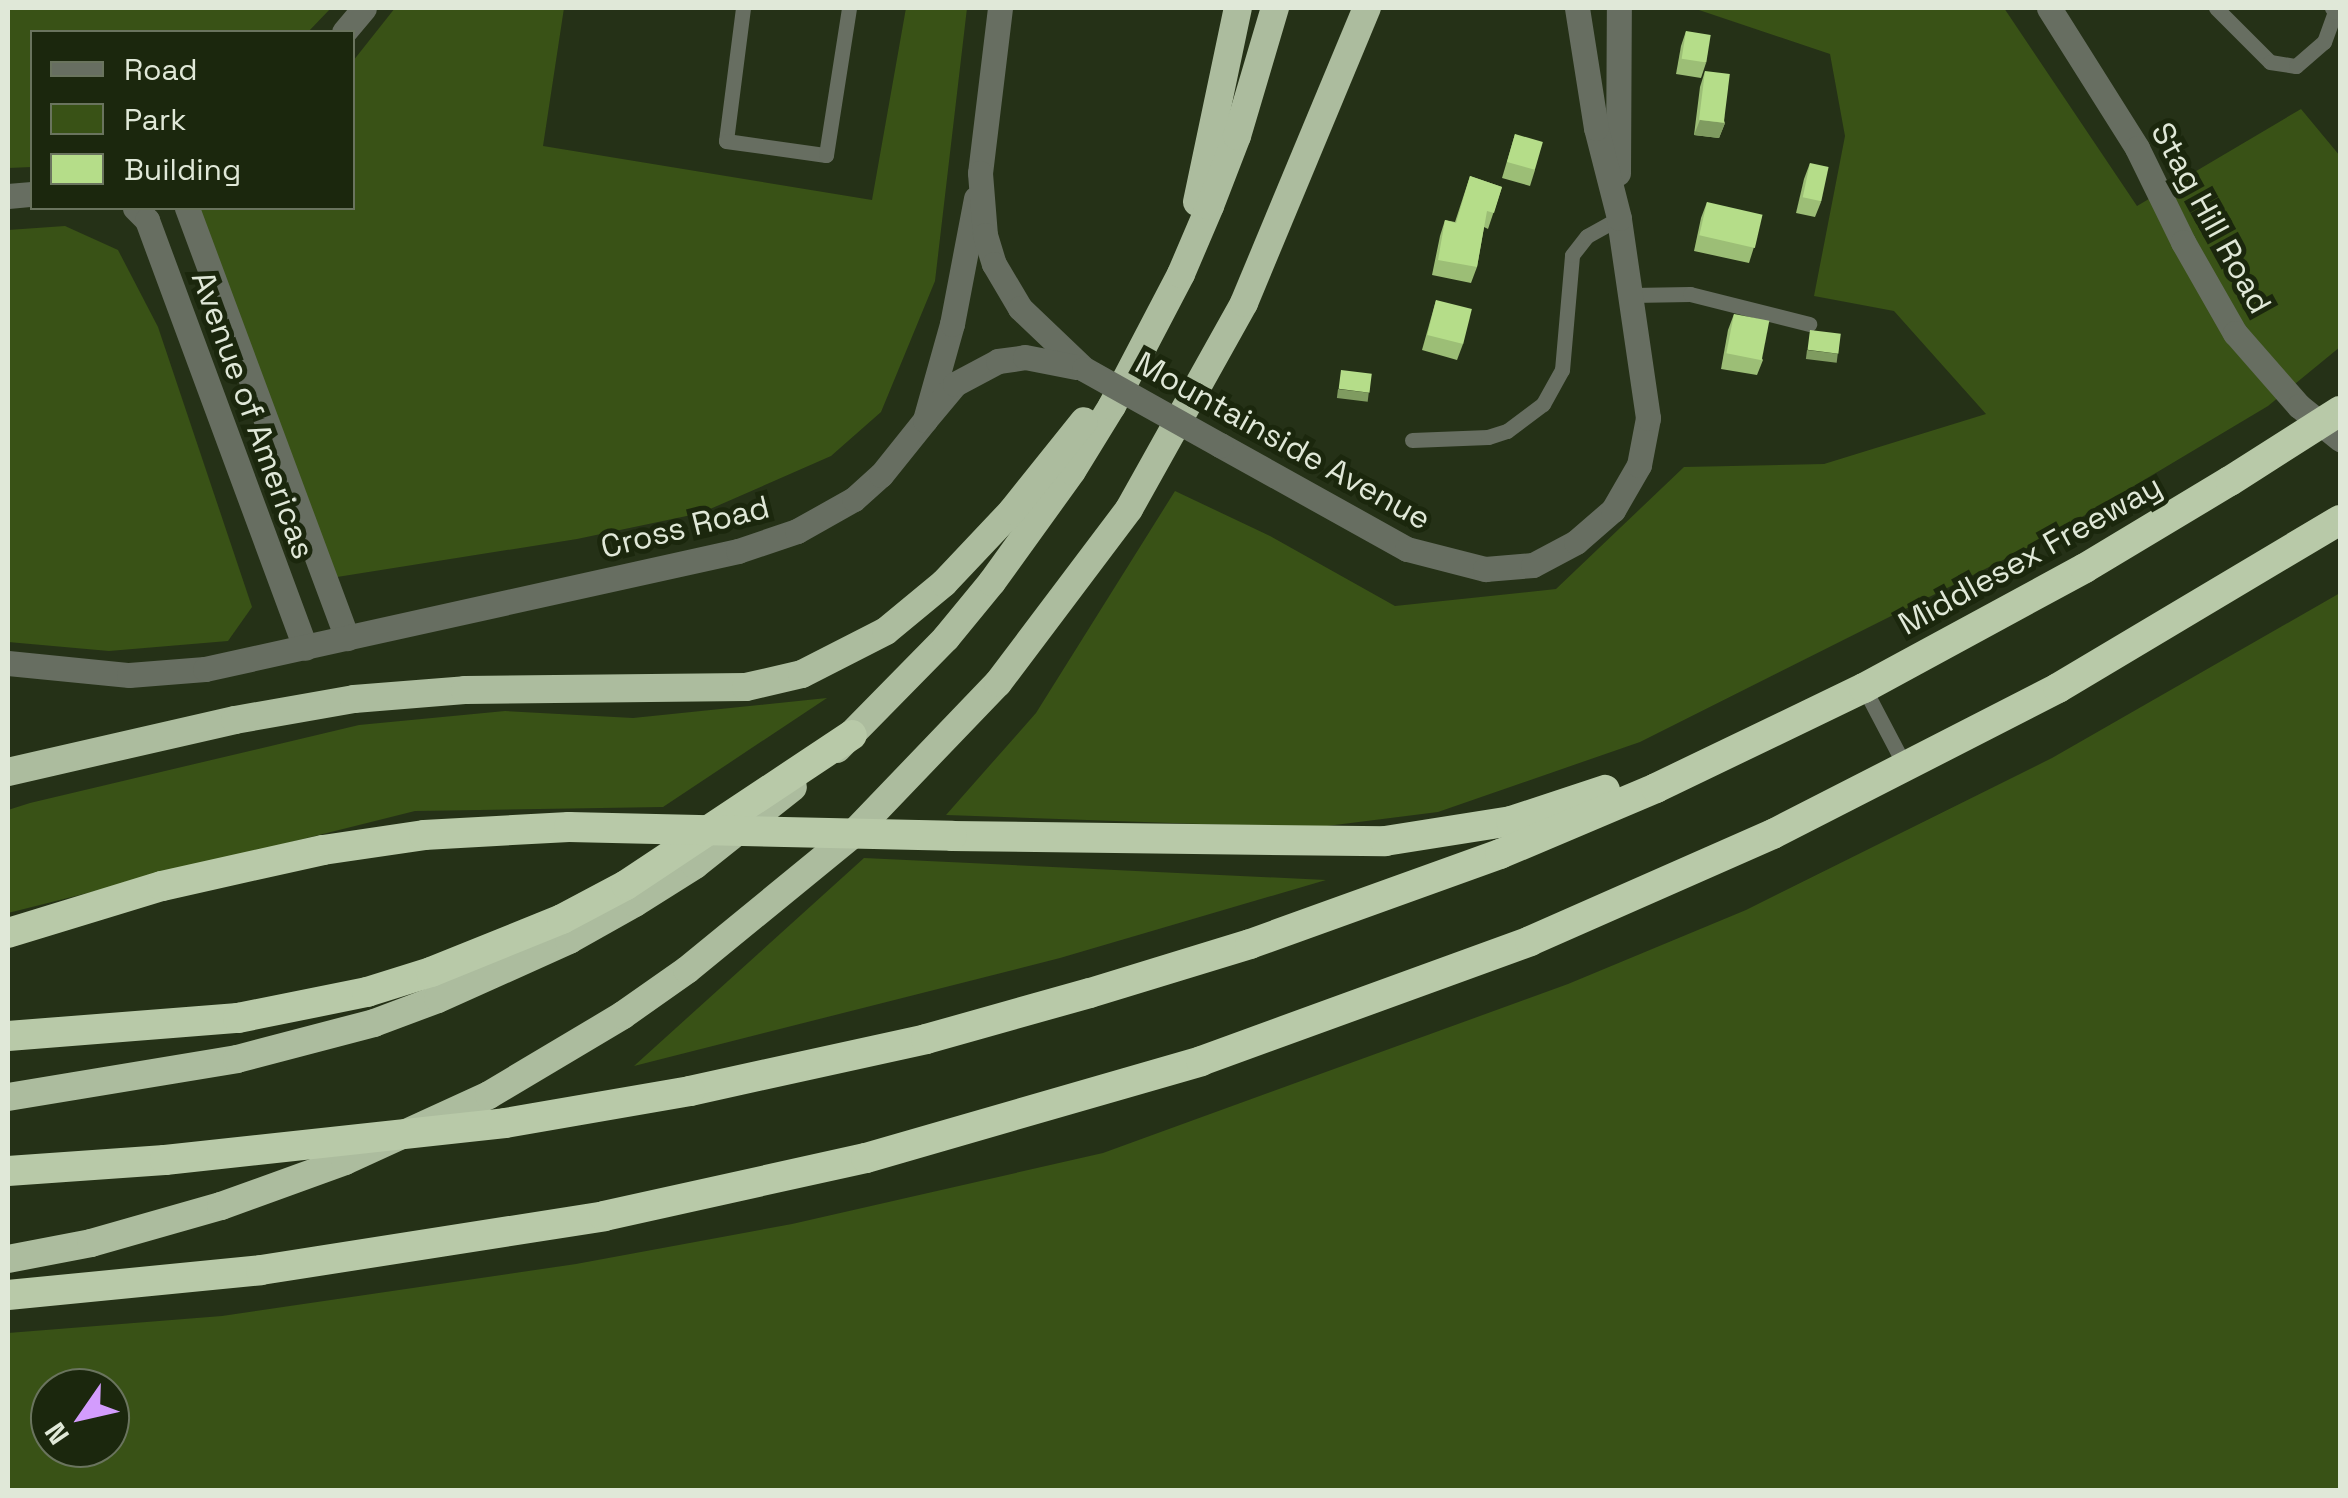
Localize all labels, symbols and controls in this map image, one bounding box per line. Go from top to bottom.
legend [30,30,355,210]
text: Road [124,50,198,89]
text: Park [124,100,186,139]
street label: Stag Hill Road [2143,116,2279,320]
text: Building [124,150,241,189]
street label: Avenue of Americas [183,266,323,564]
street label: Mountainside Avenue [1128,344,1438,538]
street label: Middlesex Freeway [1892,467,2168,643]
street label: Cross Road [597,488,773,566]
north arrow [30,1368,130,1468]
text: N [37,1416,77,1452]

